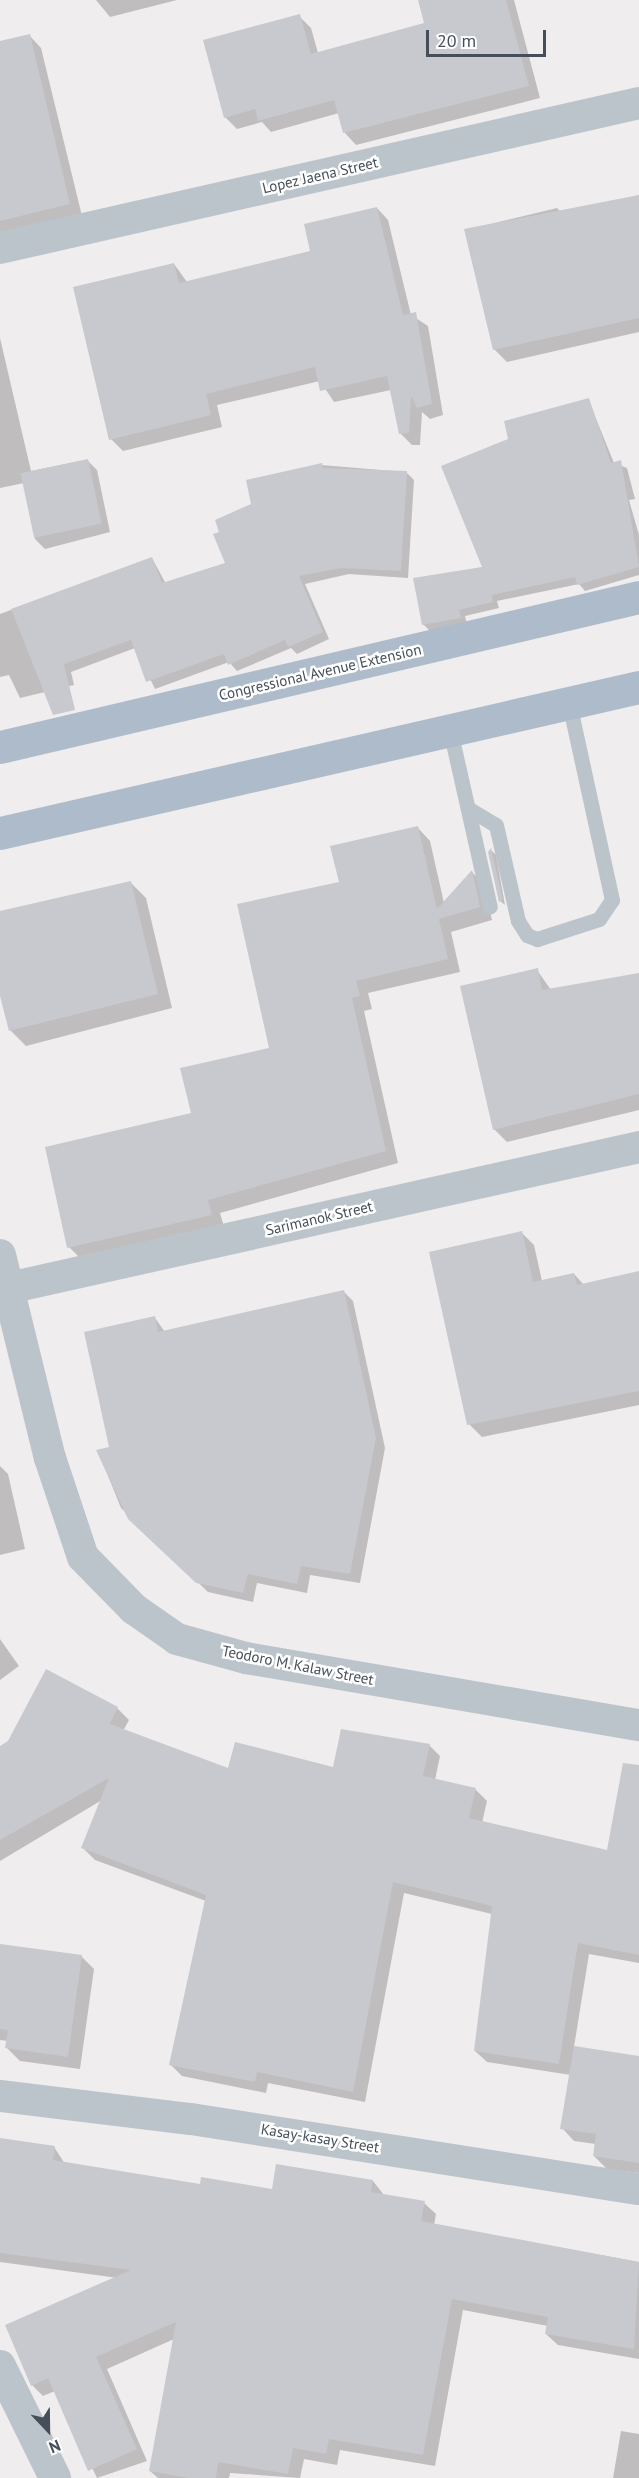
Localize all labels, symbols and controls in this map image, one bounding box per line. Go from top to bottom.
scale bar [429,18,549,56]
text: 20 m [437,29,476,52]
street label: Lopez Jaena Street [260,153,380,197]
street label: Congressional Avenue Extension [217,640,423,704]
street label: Sarimanok Street [263,1197,375,1239]
street label: Teodoro M. Kalaw Street [220,1641,376,1689]
street label: Kasay-kasay Street [259,2120,381,2156]
north arrow [18,2400,78,2460]
text: N [46,2435,63,2458]

